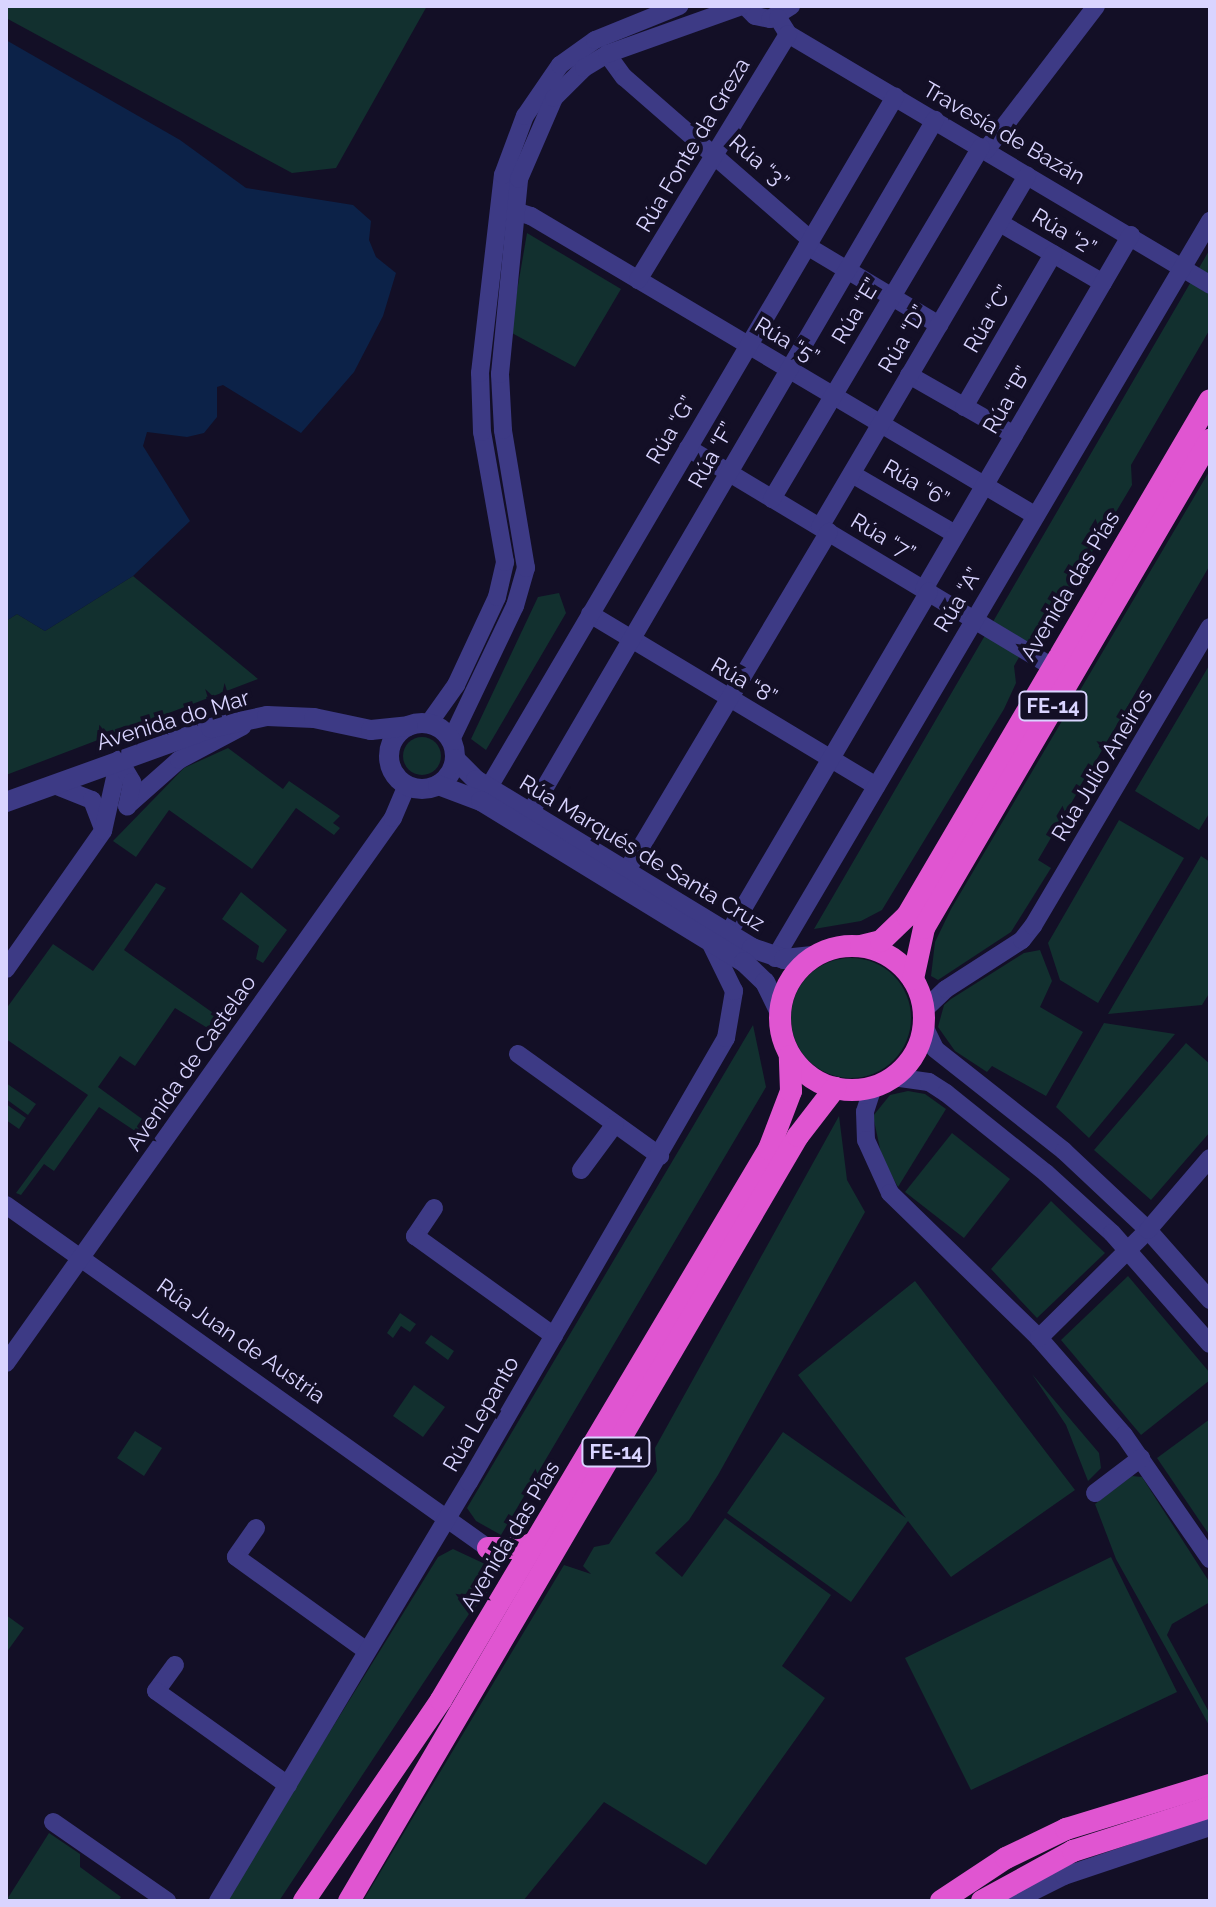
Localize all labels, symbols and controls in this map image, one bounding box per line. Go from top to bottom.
street label: Rúa Fonte da Greza [631,53,755,237]
street label: Travesía de Bazán [918,76,1090,190]
street label: Rúa “3” [724,129,794,195]
street label: Rúa “2” [1027,203,1101,261]
street label: Rúa “E” [826,273,886,349]
street label: Rúa “C” [958,280,1018,358]
street label: Rúa “D” [873,300,933,378]
street label: Rúa “5” [750,311,824,371]
street label: Rúa “B” [977,362,1037,438]
street label: Rúa “G” [641,391,701,469]
street label: Rúa “F” [683,417,741,493]
street label: Rúa “6” [878,454,954,512]
street label: Avenida das Pías [1015,506,1125,666]
street label: Rúa “7” [846,508,920,566]
street label: Rúa “A” [928,563,988,637]
street label: Rúa “8” [706,652,782,710]
street label: Rúa Julio Aneiros [1046,683,1158,847]
street label: Avenida do Mar [93,684,253,756]
road number: FE-14 [1017,690,1089,722]
street label: Rúa Marqués de Santa Cruz [515,769,769,937]
street label: Avenida de Castelao [120,970,262,1156]
street label: Rúa Juan de Austria [151,1272,331,1410]
street label: Rúa Lepanto [437,1352,525,1476]
road number: FE-14 [580,1436,652,1468]
street label: Avenida das Pías [455,1456,565,1616]

